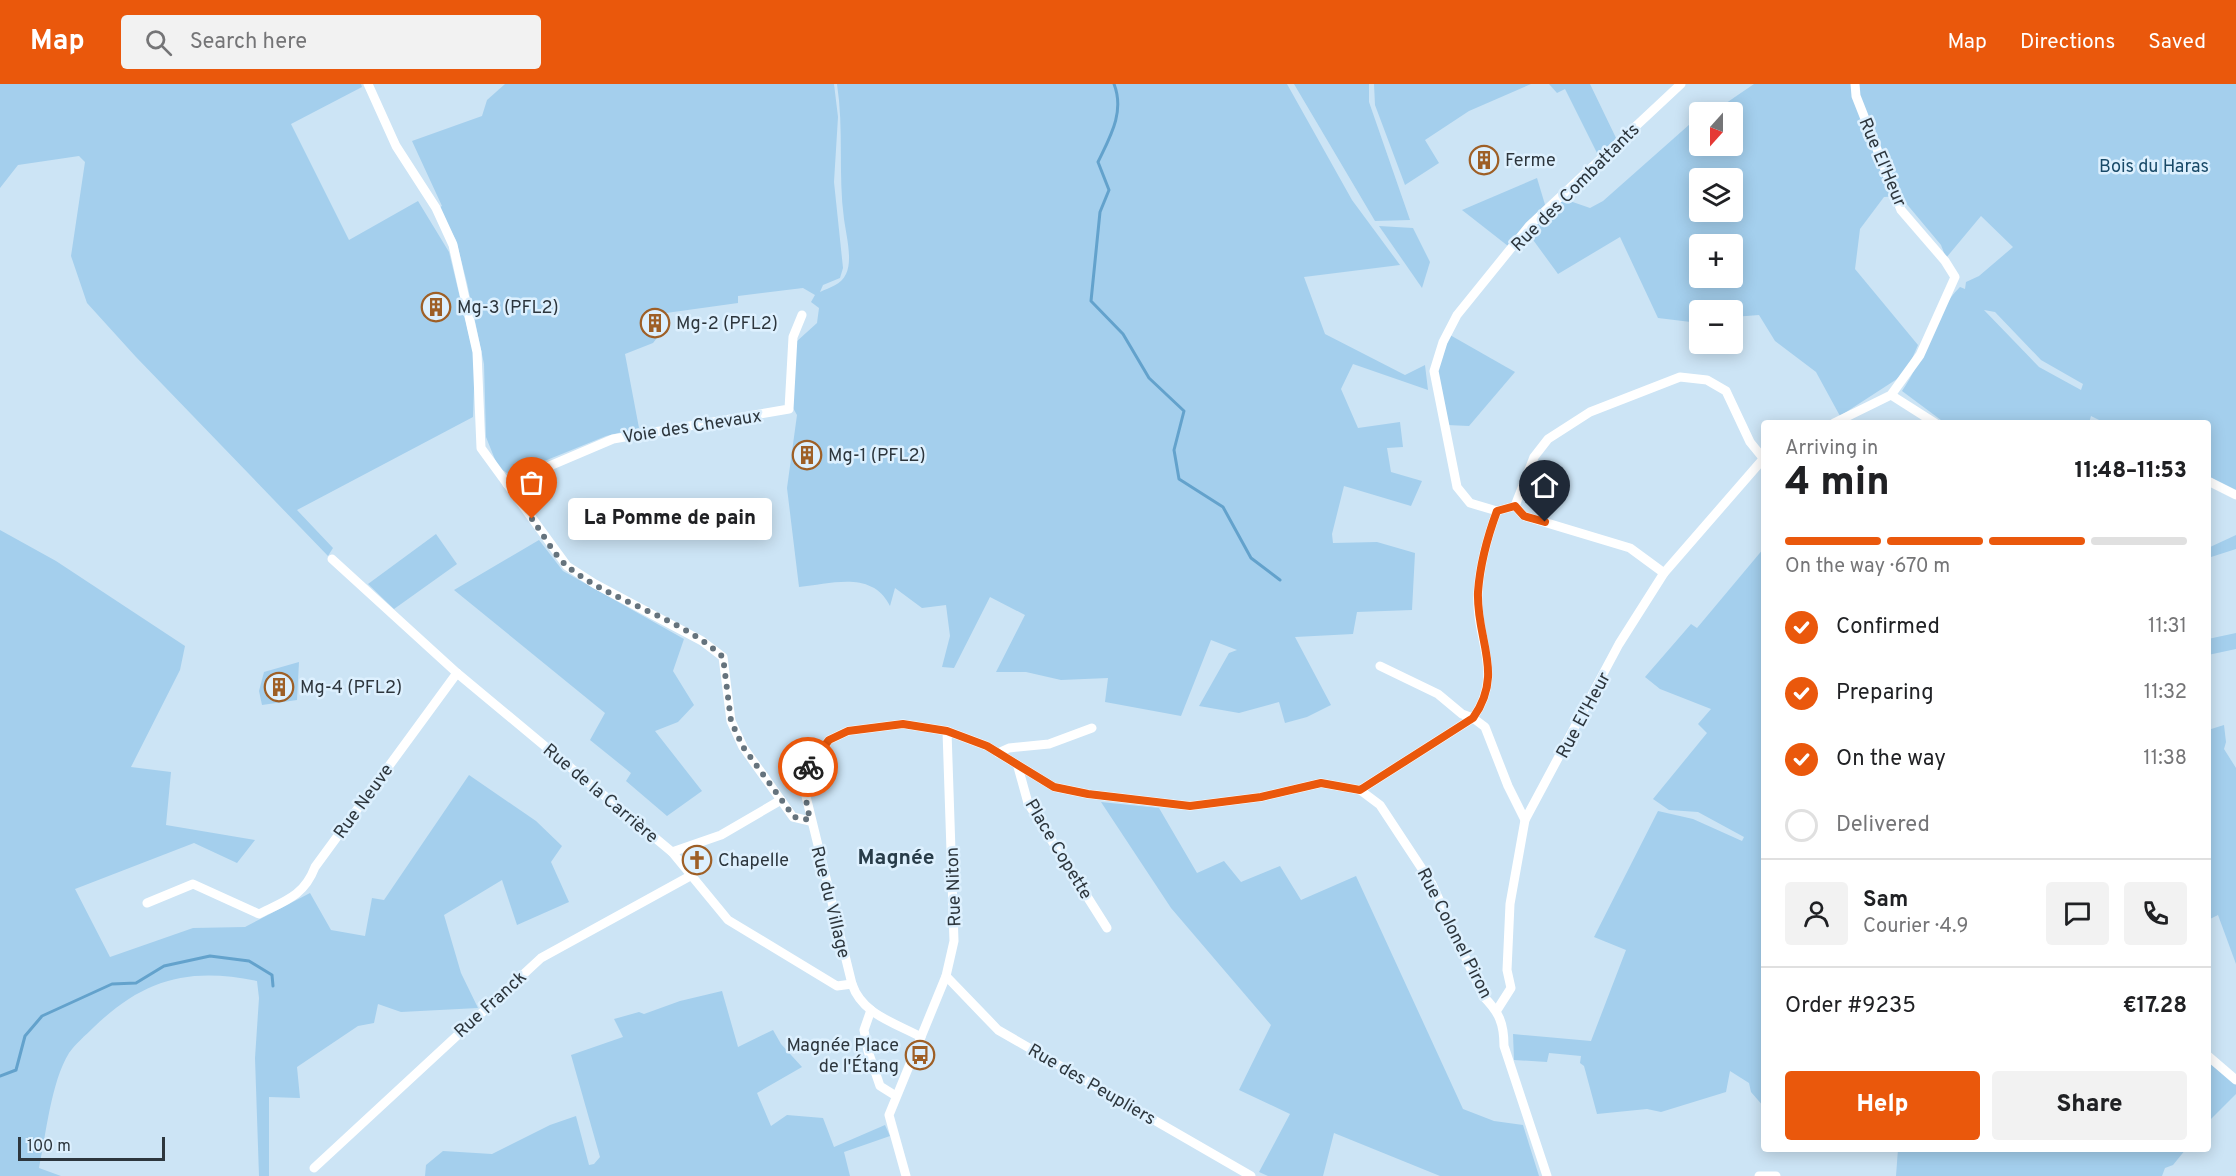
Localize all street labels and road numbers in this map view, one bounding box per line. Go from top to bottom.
street label: Rue El'Heur [1853,115,1911,211]
street label: Rue des Combattants [1507,119,1645,257]
street label: Voie des Chevaux [621,405,763,450]
street label: Rue El'Heur [1552,669,1617,763]
street label: Rue de la Carrière [538,739,662,849]
street label: Rue Neuve [329,760,399,844]
street label: Place Copette [1019,795,1097,904]
street label: Rue du Village [805,844,855,961]
street label: Rue Niton [942,847,967,927]
street label: Rue Colonel Piron [1411,864,1497,1003]
street label: Rue Franck [450,967,532,1044]
street label: Rue des Peupliers [1023,1039,1159,1131]

